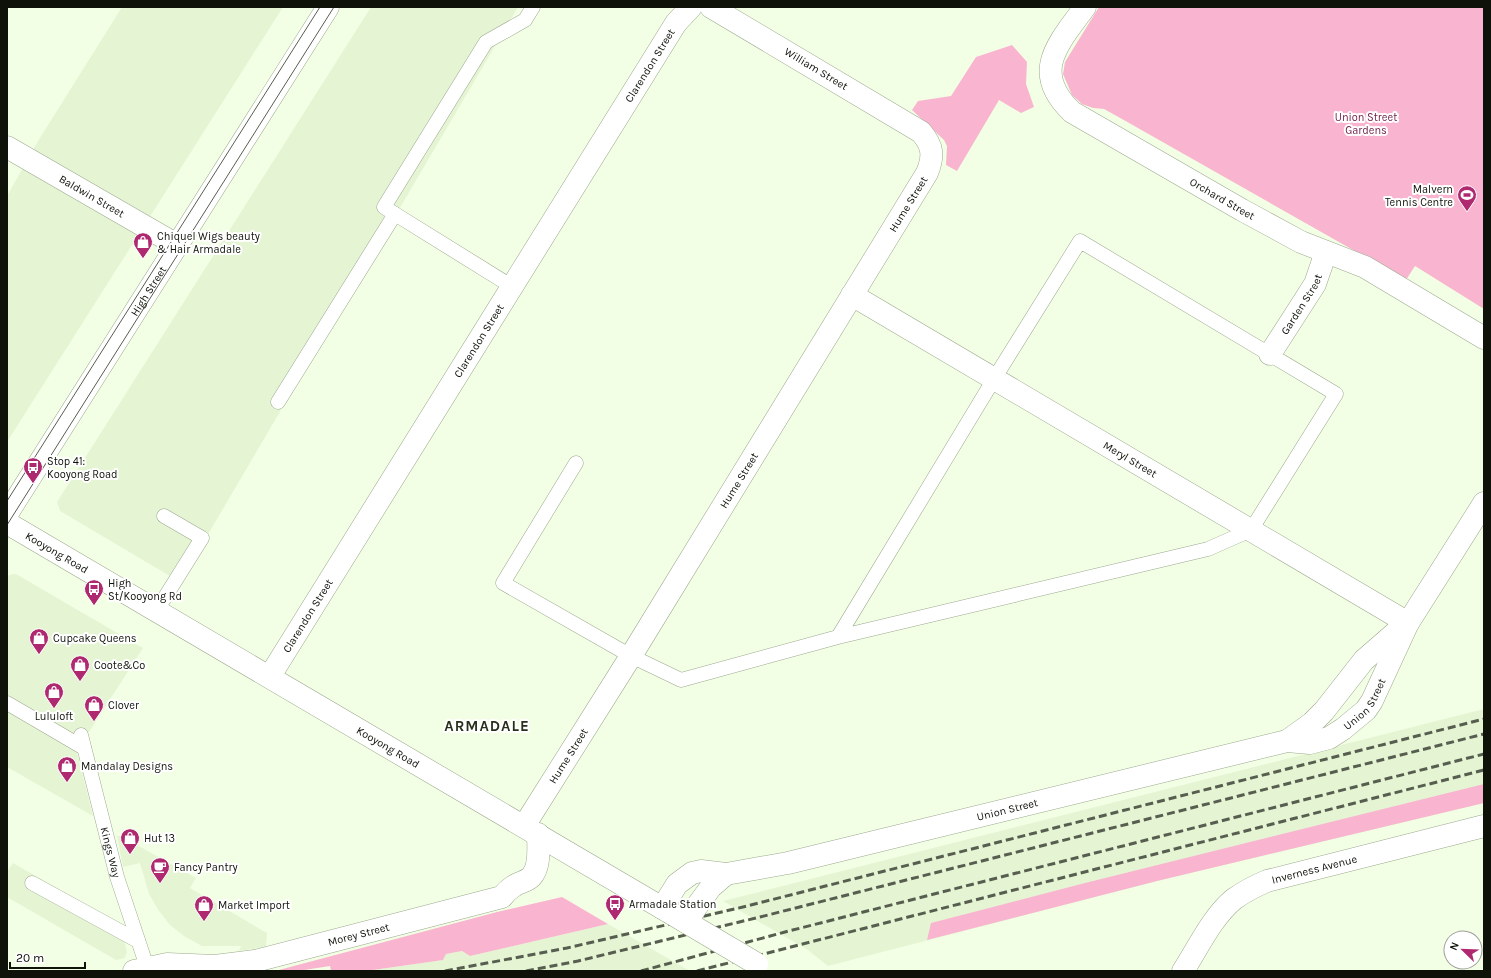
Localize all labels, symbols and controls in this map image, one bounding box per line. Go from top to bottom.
street label: Clarendon Street [622,26,677,105]
street label: William Street [782,45,850,93]
park label: Union Street Gardens [1335,111,1397,137]
street label: Baldwin Street [57,172,127,220]
street label: Hume Street [886,174,930,234]
street label: Orchard Street [1188,175,1257,222]
place label: Malvern Tennis Centre [1385,183,1453,209]
sports icon: Malvern Tennis Centre [1456,184,1478,212]
place label: Chiquel Wigs beauty & Hair Armadale [157,230,260,256]
shop icon: Chiquel Wigs beauty & Hair Armadale [132,231,154,259]
street label: High Street [128,264,169,318]
street label: Garden Street [1278,272,1324,337]
street label: Clarendon Street [451,301,506,380]
street label: Meryl Street [1101,438,1159,480]
street label: Hume Street [717,450,761,510]
place label: Stop 41: Kooyong Road [47,455,118,481]
bus stop icon: Stop 41: Kooyong Road [22,456,44,484]
street label: Kooyong Road [23,529,91,576]
place label: High St/Kooyong Rd [108,577,182,603]
street label: Clarendon Street [280,577,335,655]
bus stop icon: High St/Kooyong Rd [83,578,105,606]
shop icon: Cupcake Queens [28,627,50,655]
place label: Cupcake Queens [53,632,137,645]
shop icon: Coote&Co [69,654,91,682]
place label: Coote&Co [94,659,145,672]
street label: Union Street [1341,676,1388,733]
shop icon: Lululoft [43,681,65,709]
shop icon: Clover [83,694,105,722]
place label: Clover [108,699,139,712]
place label: Lululoft [35,710,73,723]
district label: ARMADALE [444,717,530,735]
street label: Kooyong Road [354,723,422,770]
street label: Hume Street [546,726,590,786]
shop icon: Mandalay Designs [56,755,78,783]
place label: Mandalay Designs [81,760,173,773]
street label: Union Street [975,796,1039,823]
street label: Kings Way [98,826,123,879]
shop icon: Hut 13 [119,827,141,855]
place label: Hut 13 [144,832,175,845]
street label: Inverness Avenue [1270,852,1359,886]
cafe icon: Fancy Pantry [149,856,171,884]
place label: Fancy Pantry [174,861,238,874]
bus stop icon: Armadale Station [604,893,626,921]
shop icon: Market Import [193,894,215,922]
place label: Armadale Station [629,898,716,911]
place label: Market Import [218,899,290,912]
street label: Morey Street [326,920,391,948]
north arrow [1443,930,1483,970]
text: N [1447,940,1462,952]
scale bar [10,944,85,970]
text: 20 m [16,951,44,965]

